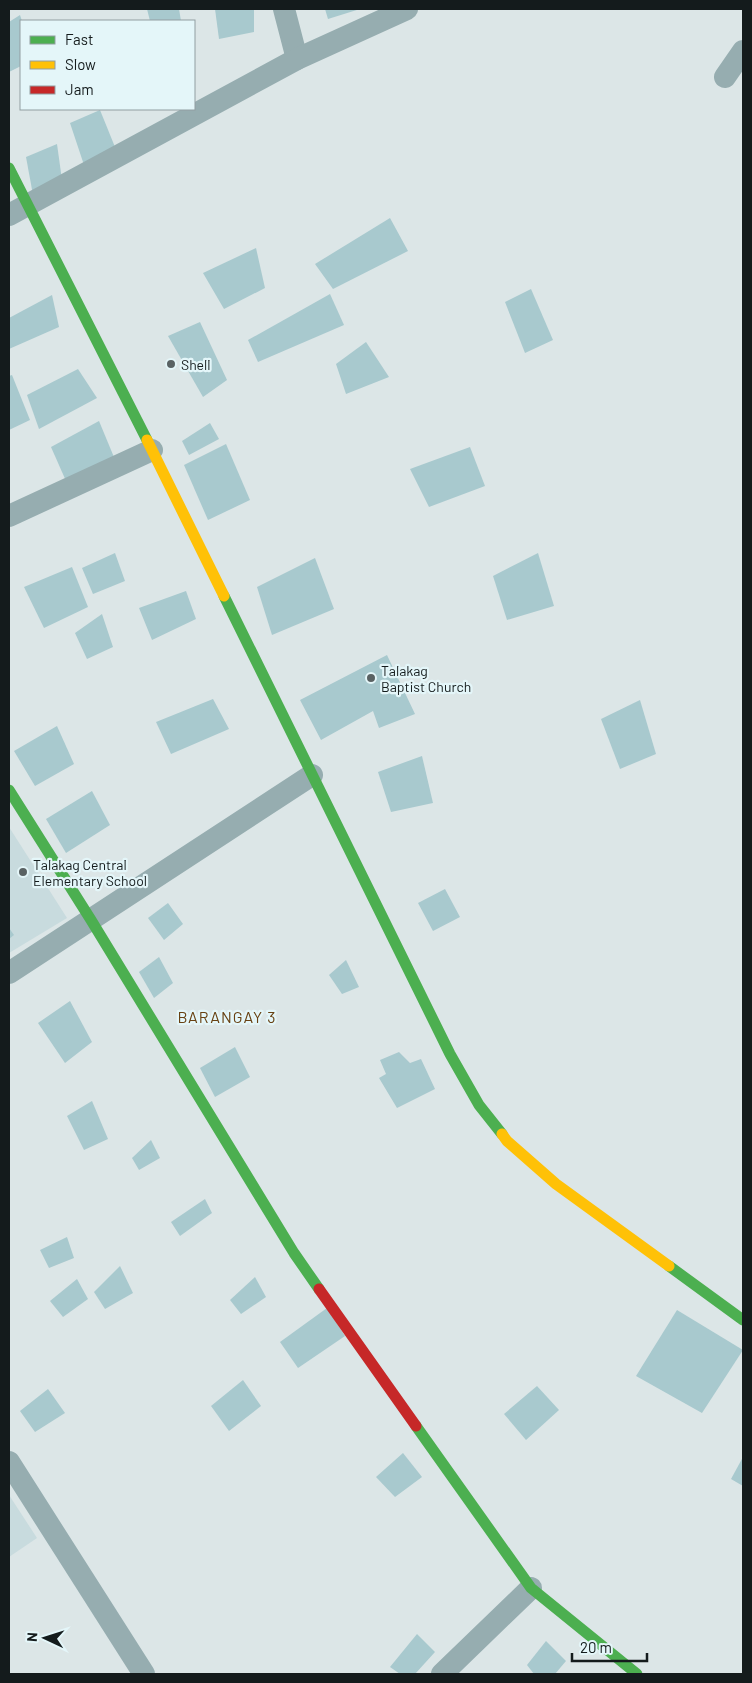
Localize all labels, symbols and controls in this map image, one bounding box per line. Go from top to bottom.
legend [20,20,195,110]
text: Fast [65,30,93,48]
text: Slow [65,55,96,73]
text: Jam [65,80,94,98]
place label: Shell [181,356,211,373]
marker: Shell [165,358,177,370]
place label: Talakag Baptist Church [381,662,471,695]
marker: Talakag Baptist Church [365,672,377,684]
place label: Talakag Central Elementary School [33,856,147,889]
marker: Talakag Central Elementary School [17,866,29,878]
district label: BARANGAY 3 [177,1007,277,1026]
north arrow [20,1613,70,1663]
scale bar [572,1630,647,1662]
text: N [23,1632,40,1642]
text: 20 m [580,1638,612,1656]

